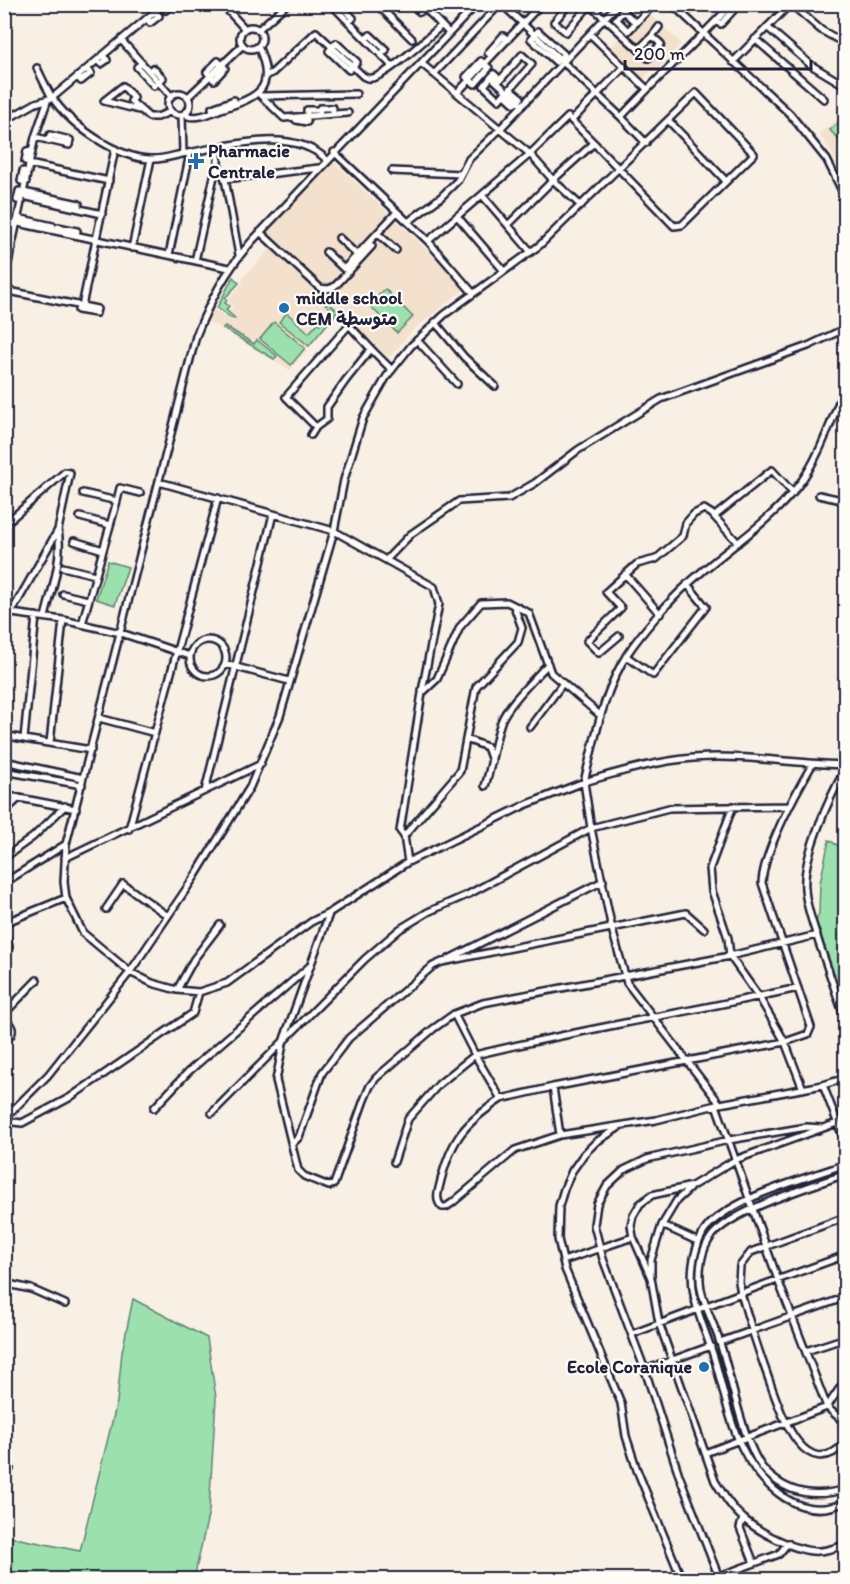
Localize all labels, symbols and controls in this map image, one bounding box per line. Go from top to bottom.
scale bar [625,33,811,71]
text: 200 m [634,43,685,65]
place label: Pharmacie Centrale [208,140,290,183]
marker: Pharmacie Centrale [189,154,203,168]
place label: middle school CEM متوسطة [295,287,403,330]
marker: middle school CEM متوسطة [277,301,291,315]
place label: Ecole Coranique [567,1356,692,1378]
marker: Ecole Coranique [697,1360,711,1374]

